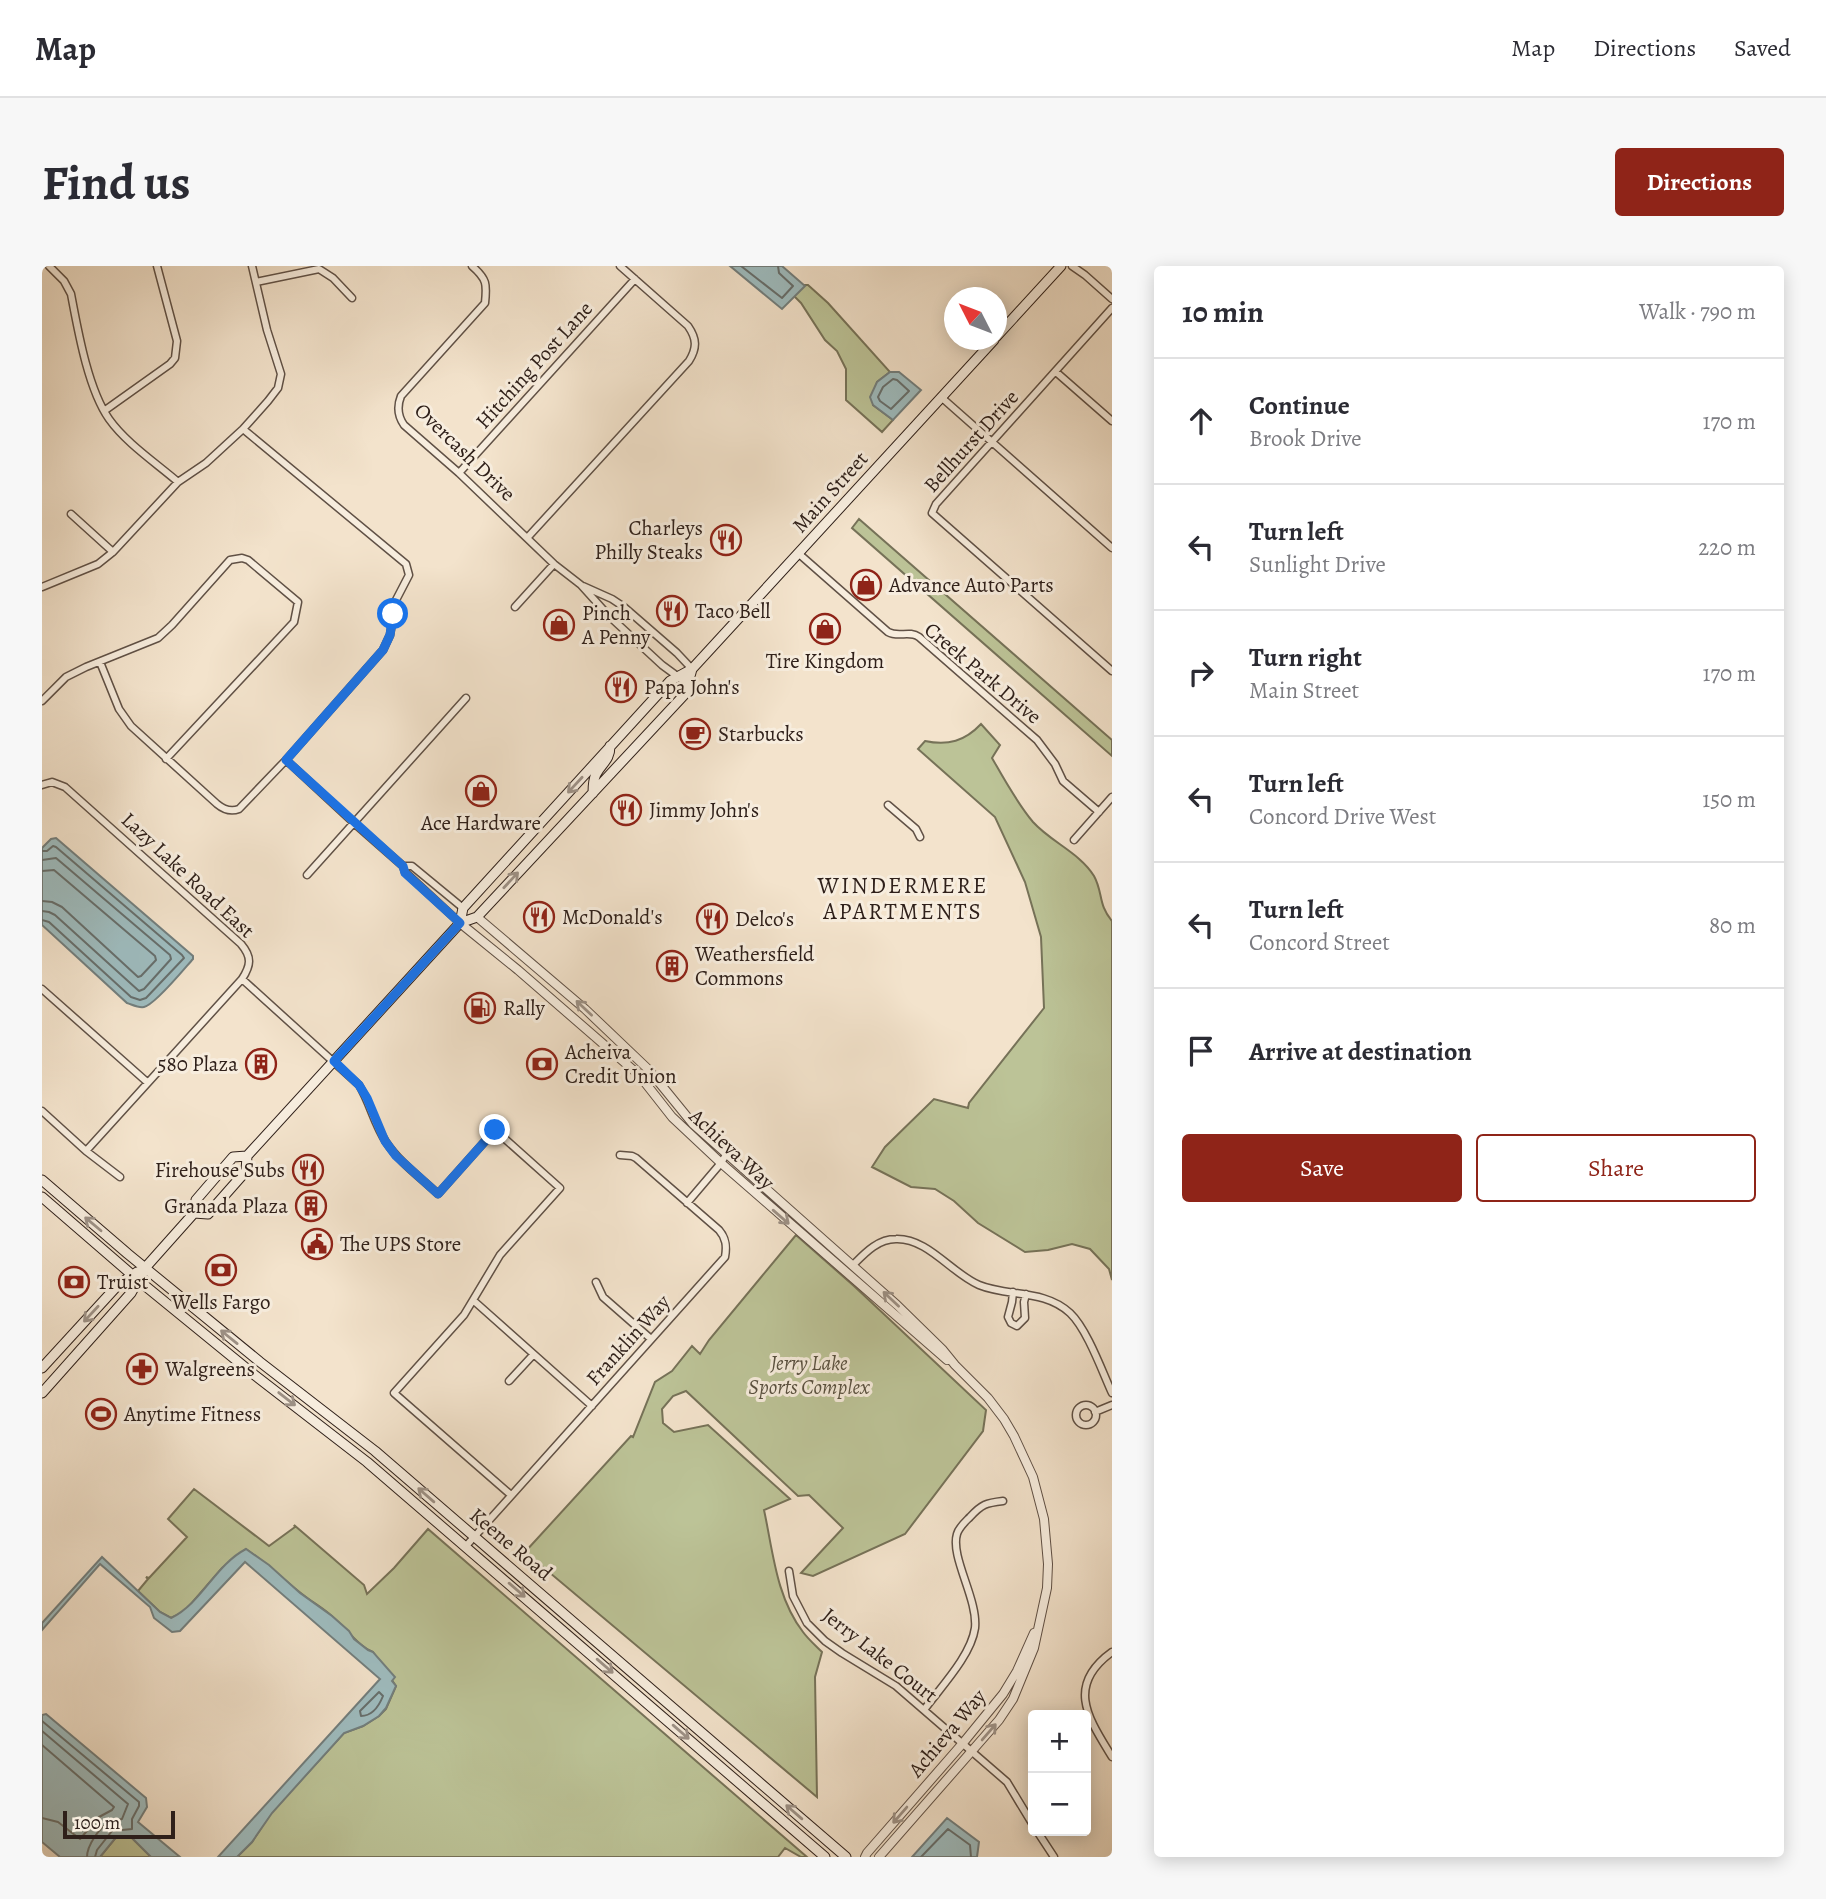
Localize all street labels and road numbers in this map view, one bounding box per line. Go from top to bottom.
street label: Hitching Post Lane [469,295,599,435]
street label: Bellhurst Drive [917,384,1025,498]
street label: Overcash Drive [408,397,522,507]
street label: Main Street [786,445,874,539]
street label: Creek Park Drive [919,616,1047,730]
street label: Lazy Lake Road East [115,806,261,944]
street label: Achieva Way [683,1102,781,1196]
street label: Franklin Way [580,1288,677,1391]
street label: Keene Road [464,1501,559,1587]
street label: Jerry Lake Court [817,1601,943,1709]
street label: Achieva Way [901,1683,993,1784]

